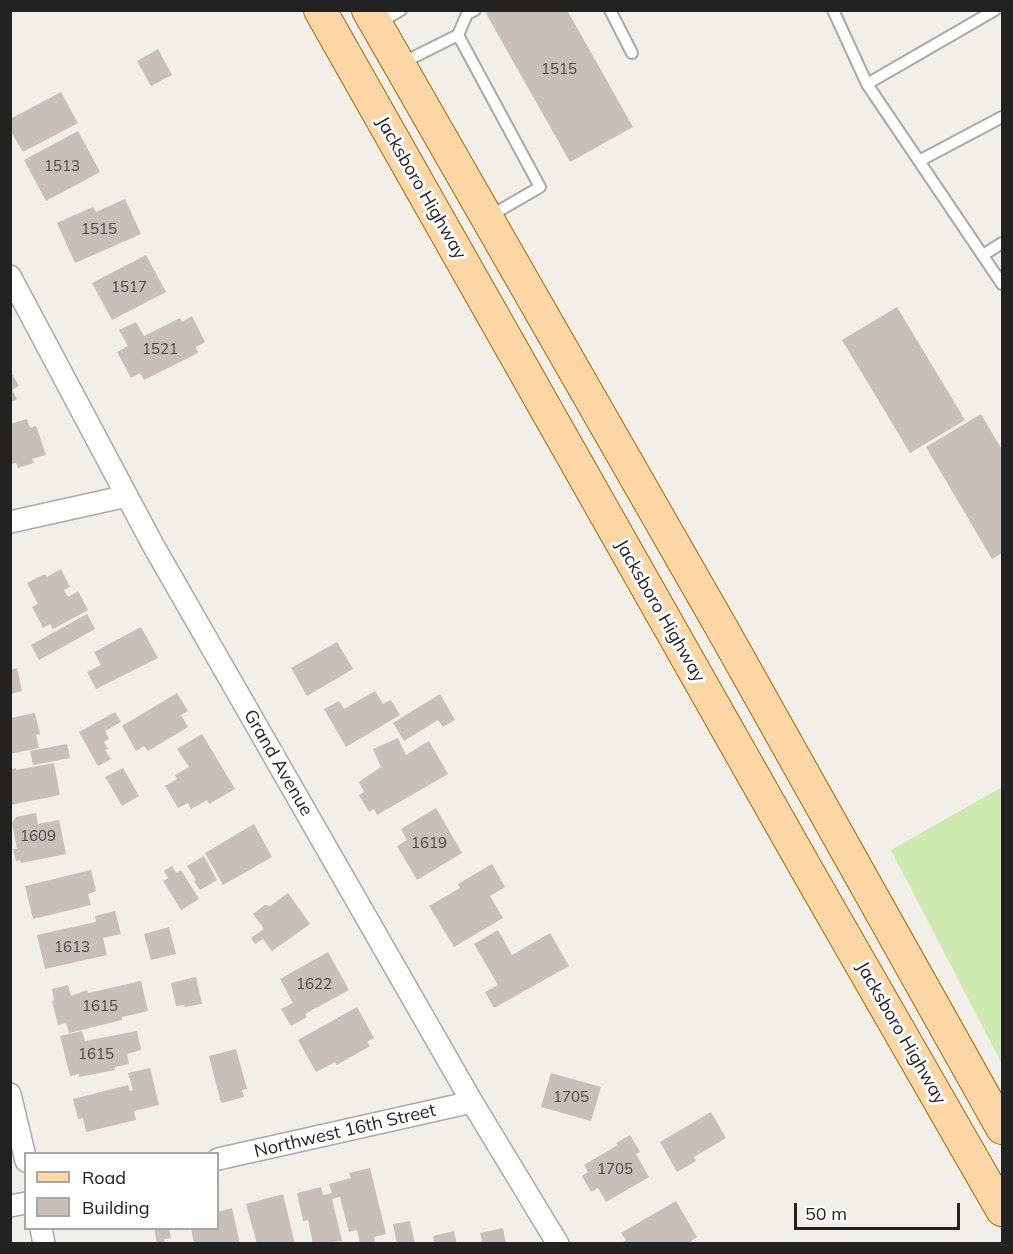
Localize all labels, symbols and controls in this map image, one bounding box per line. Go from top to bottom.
house number: 1515 [541,60,577,78]
street label: Jacksboro Highway [371,113,471,263]
house number: 1513 [44,157,80,175]
house number: 1515 [81,220,117,238]
house number: 1517 [111,278,147,296]
house number: 1521 [142,340,178,358]
street label: Jacksboro Highway [610,536,710,686]
street label: Grand Avenue [239,706,317,820]
house number: 1609 [20,827,56,845]
house number: 1619 [411,834,447,852]
house number: 1613 [54,938,90,956]
street label: Jacksboro Highway [851,958,951,1108]
house number: 1622 [296,975,332,993]
house number: 1615 [82,997,118,1015]
house number: 1615 [78,1045,114,1063]
house number: 1705 [553,1088,589,1106]
street label: Northwest 16th Street [252,1100,438,1162]
legend [24,1152,219,1230]
house number: 1705 [597,1160,633,1178]
text: Road [82,1166,126,1189]
scale bar [797,1191,964,1229]
text: Building [82,1196,150,1219]
text: 50 m [805,1202,847,1225]

